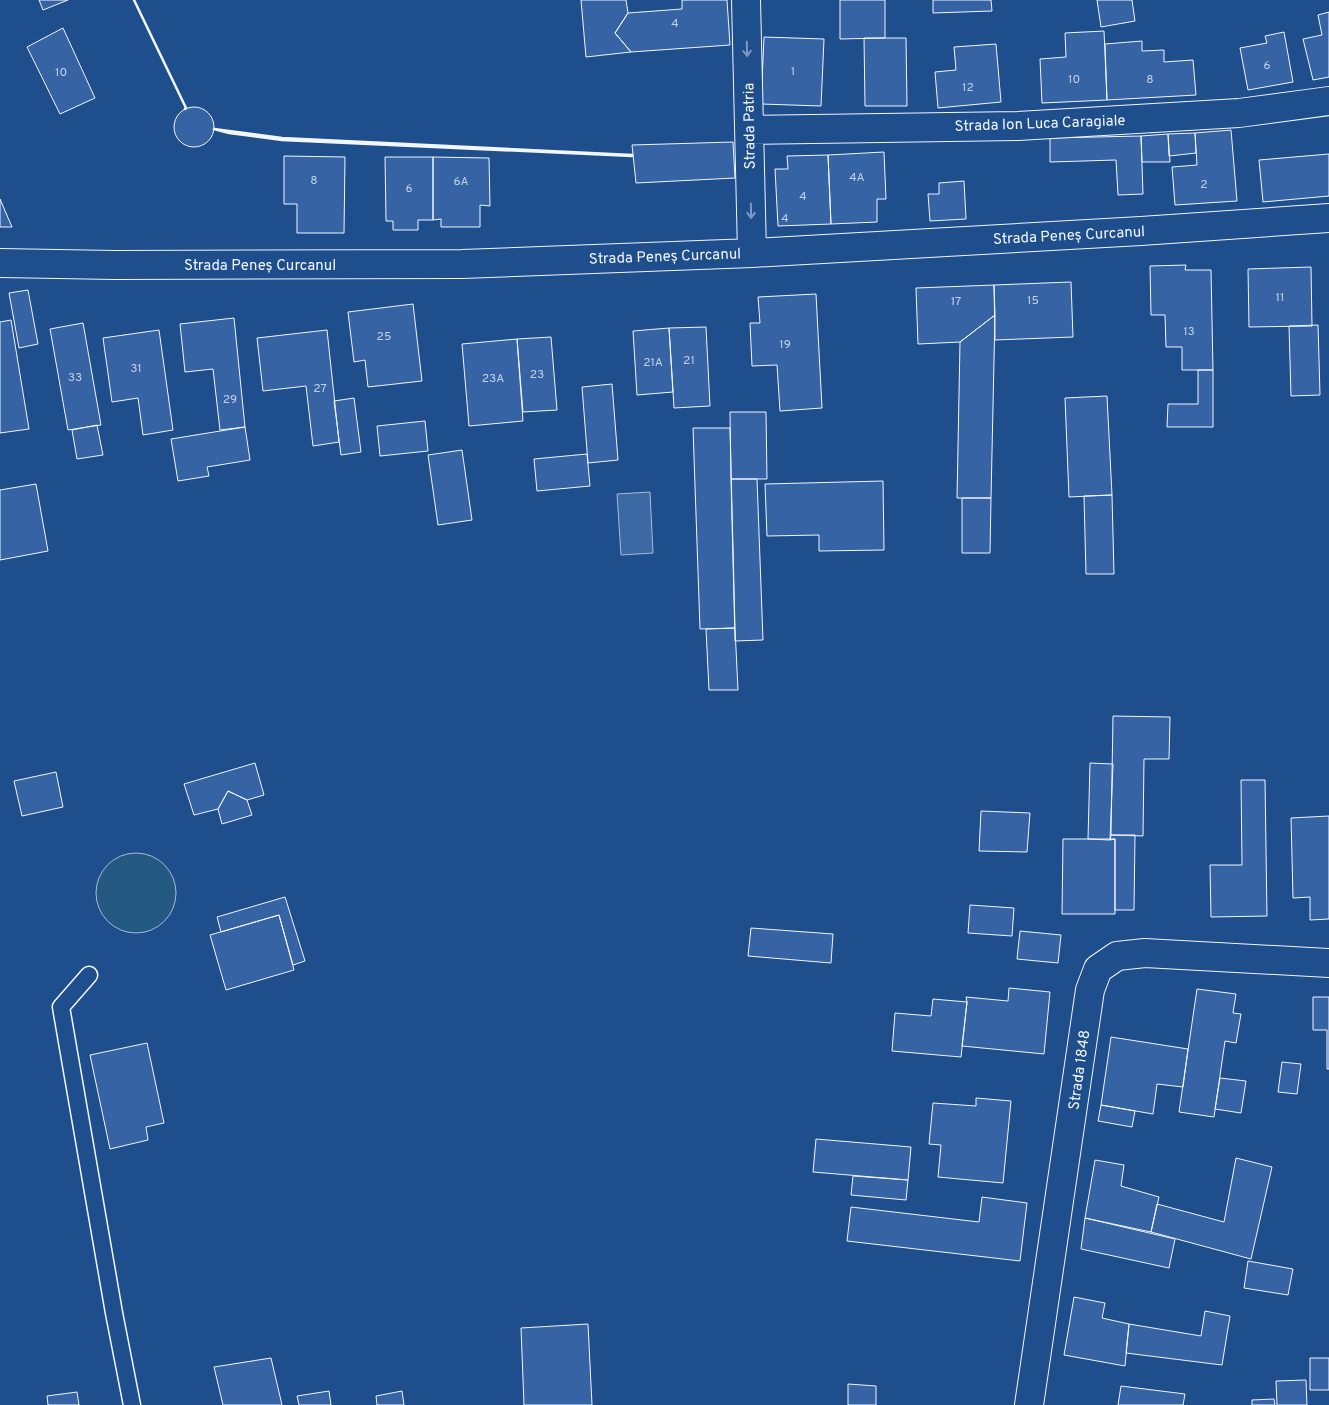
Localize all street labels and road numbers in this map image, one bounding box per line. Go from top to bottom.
street label: Strada Patria [740,82,761,170]
street label: Strada Ion Luca Caragiale [954,112,1126,137]
street label: Strada Peneș Curcanul [993,223,1146,250]
street label: Strada Peneș Curcanul [589,245,741,270]
street label: Strada Peneș Curcanul [184,257,336,276]
street label: Strada 1848 [1065,1029,1096,1111]

